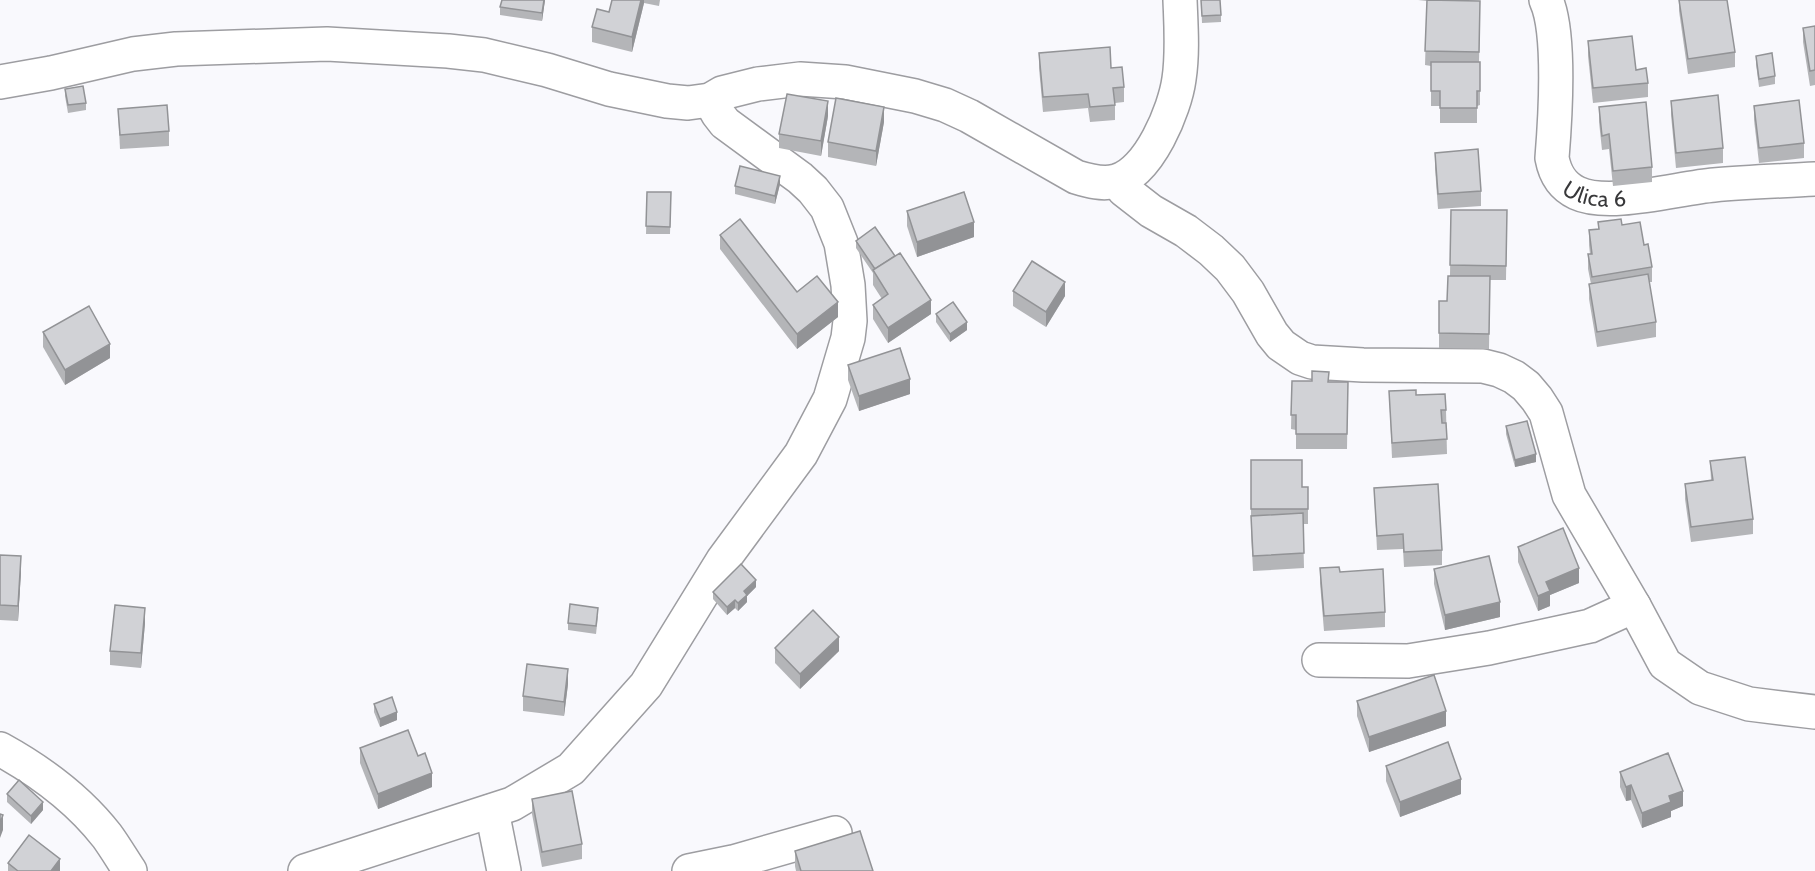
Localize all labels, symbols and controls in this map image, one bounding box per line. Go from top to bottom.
street label: Ulica 6 [1558,174,1627,212]

